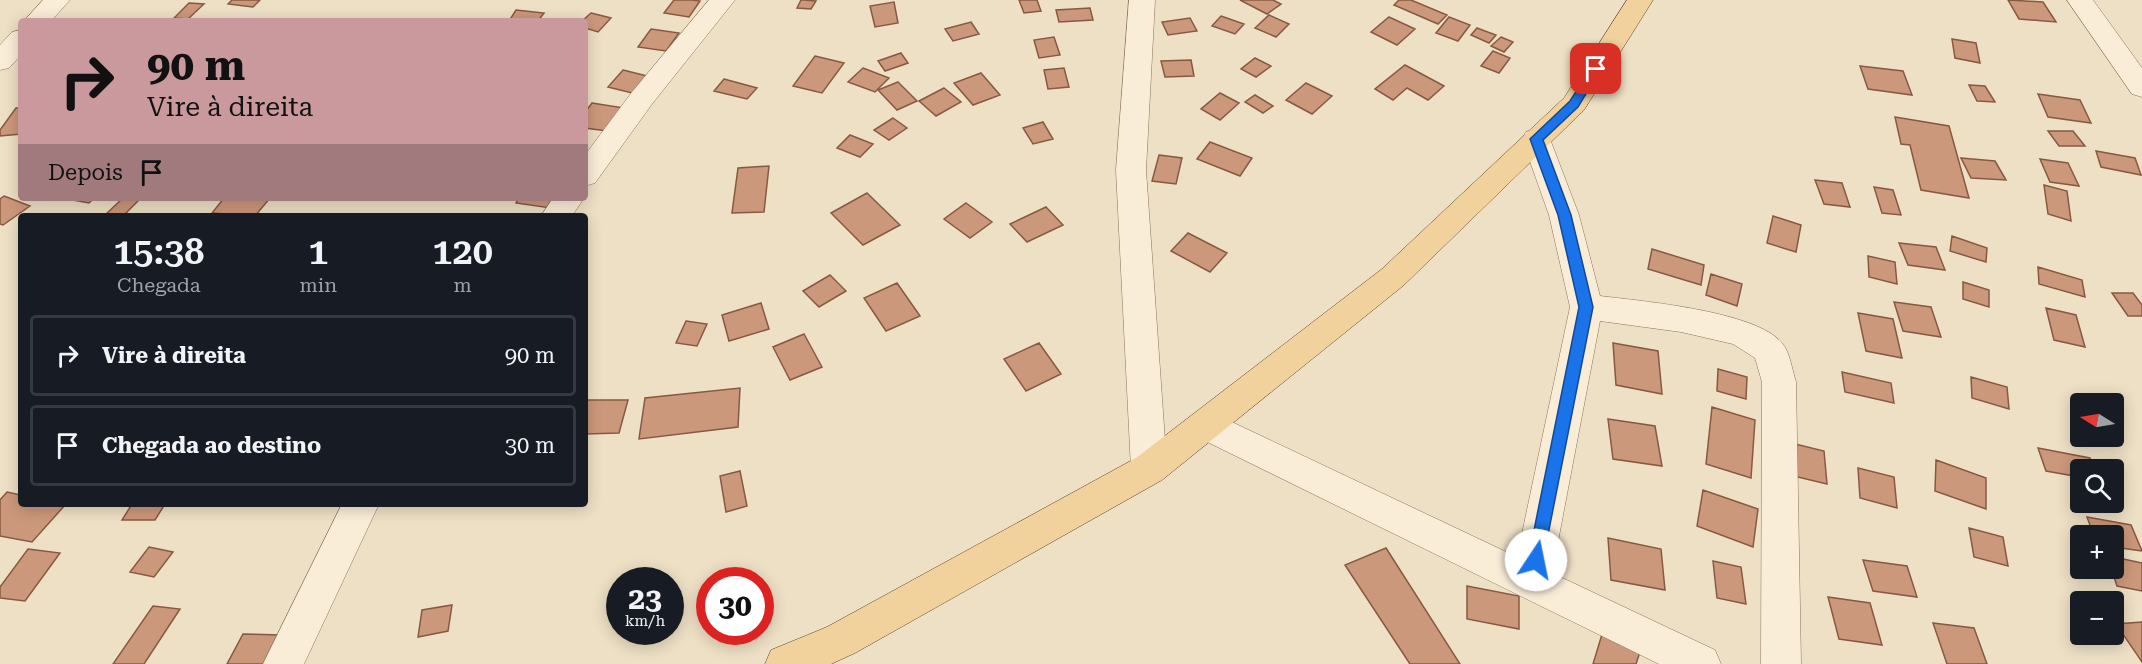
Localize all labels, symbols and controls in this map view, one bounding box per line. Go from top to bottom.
text: 90 m [147,41,245,90]
icon: right [48,42,126,120]
pin [1570,43,1621,94]
icon: arrive [1579,52,1612,85]
text: Vire à direita [147,91,313,123]
icon: arrive [135,156,168,189]
text: Depois [48,160,123,185]
text: 15:38 [113,231,204,273]
text: 1 [308,231,328,273]
text: 120 [432,231,493,273]
text: Chegada [117,273,201,297]
text: min [300,273,337,297]
text: m [453,273,472,297]
icon: right [51,339,84,372]
text: Vire à direita [102,343,246,368]
text: 90 m [505,343,555,368]
north arrow [2070,393,2124,447]
map controls [2070,393,2124,645]
icon: arrive [51,429,84,462]
text: Chegada ao destino [102,433,321,458]
text: 30 m [505,433,555,458]
button: search [2070,459,2124,513]
button: + [2070,525,2124,579]
position arrow [1504,528,1568,592]
speed limit sign: 30 [696,567,774,645]
text: 23 [628,581,662,616]
button: − [2070,591,2124,645]
text: km/h [625,612,665,630]

